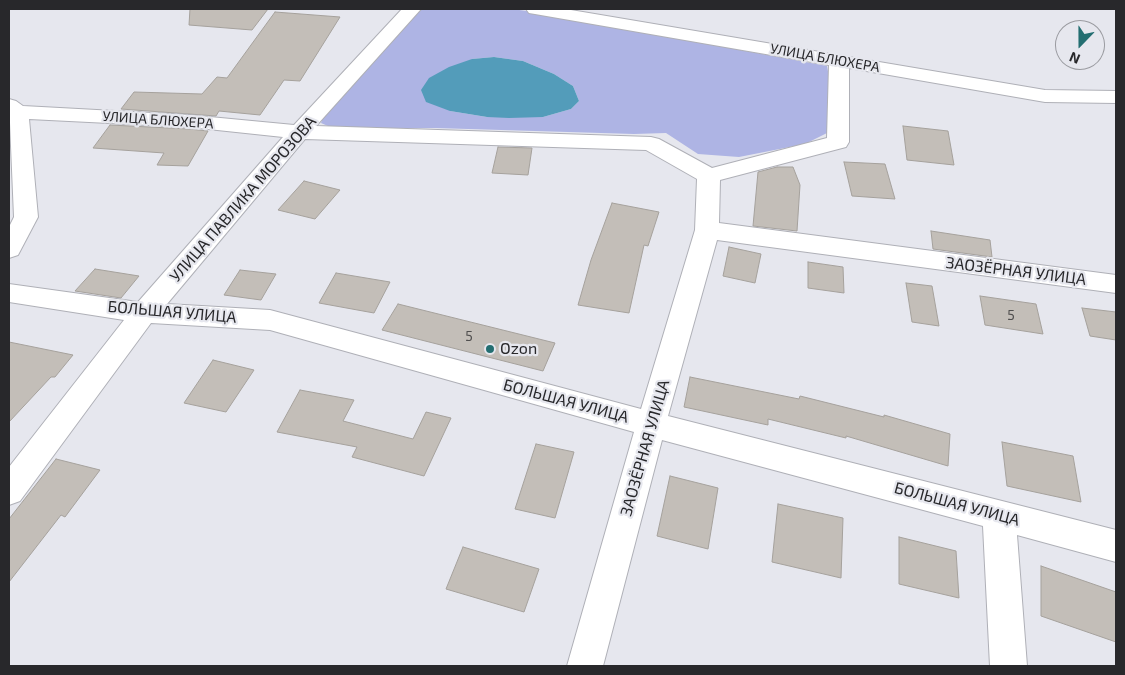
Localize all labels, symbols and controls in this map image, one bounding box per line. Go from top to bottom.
north arrow [1055,20,1105,70]
street label: УЛИЦА БЛЮХЕРА [769,40,881,76]
text: N [1067,49,1082,68]
street label: УЛИЦА БЛЮХЕРА [102,108,214,132]
street label: УЛИЦА ПАВЛИКА МОРОЗОВА [166,112,320,286]
street label: ЗАОЗЁРНАЯ УЛИЦА [945,253,1087,289]
street label: БОЛЬШАЯ УЛИЦА [107,297,237,327]
house number: 5 [1007,307,1015,323]
house number: 5 [465,328,473,344]
place label: Ozon [500,339,537,359]
marker: Ozon [484,343,496,355]
street label: БОЛЬШАЯ УЛИЦА [501,375,631,427]
street label: ЗАОЗЁРНАЯ УЛИЦА [616,377,674,519]
street label: БОЛЬШАЯ УЛИЦА [892,478,1022,530]

